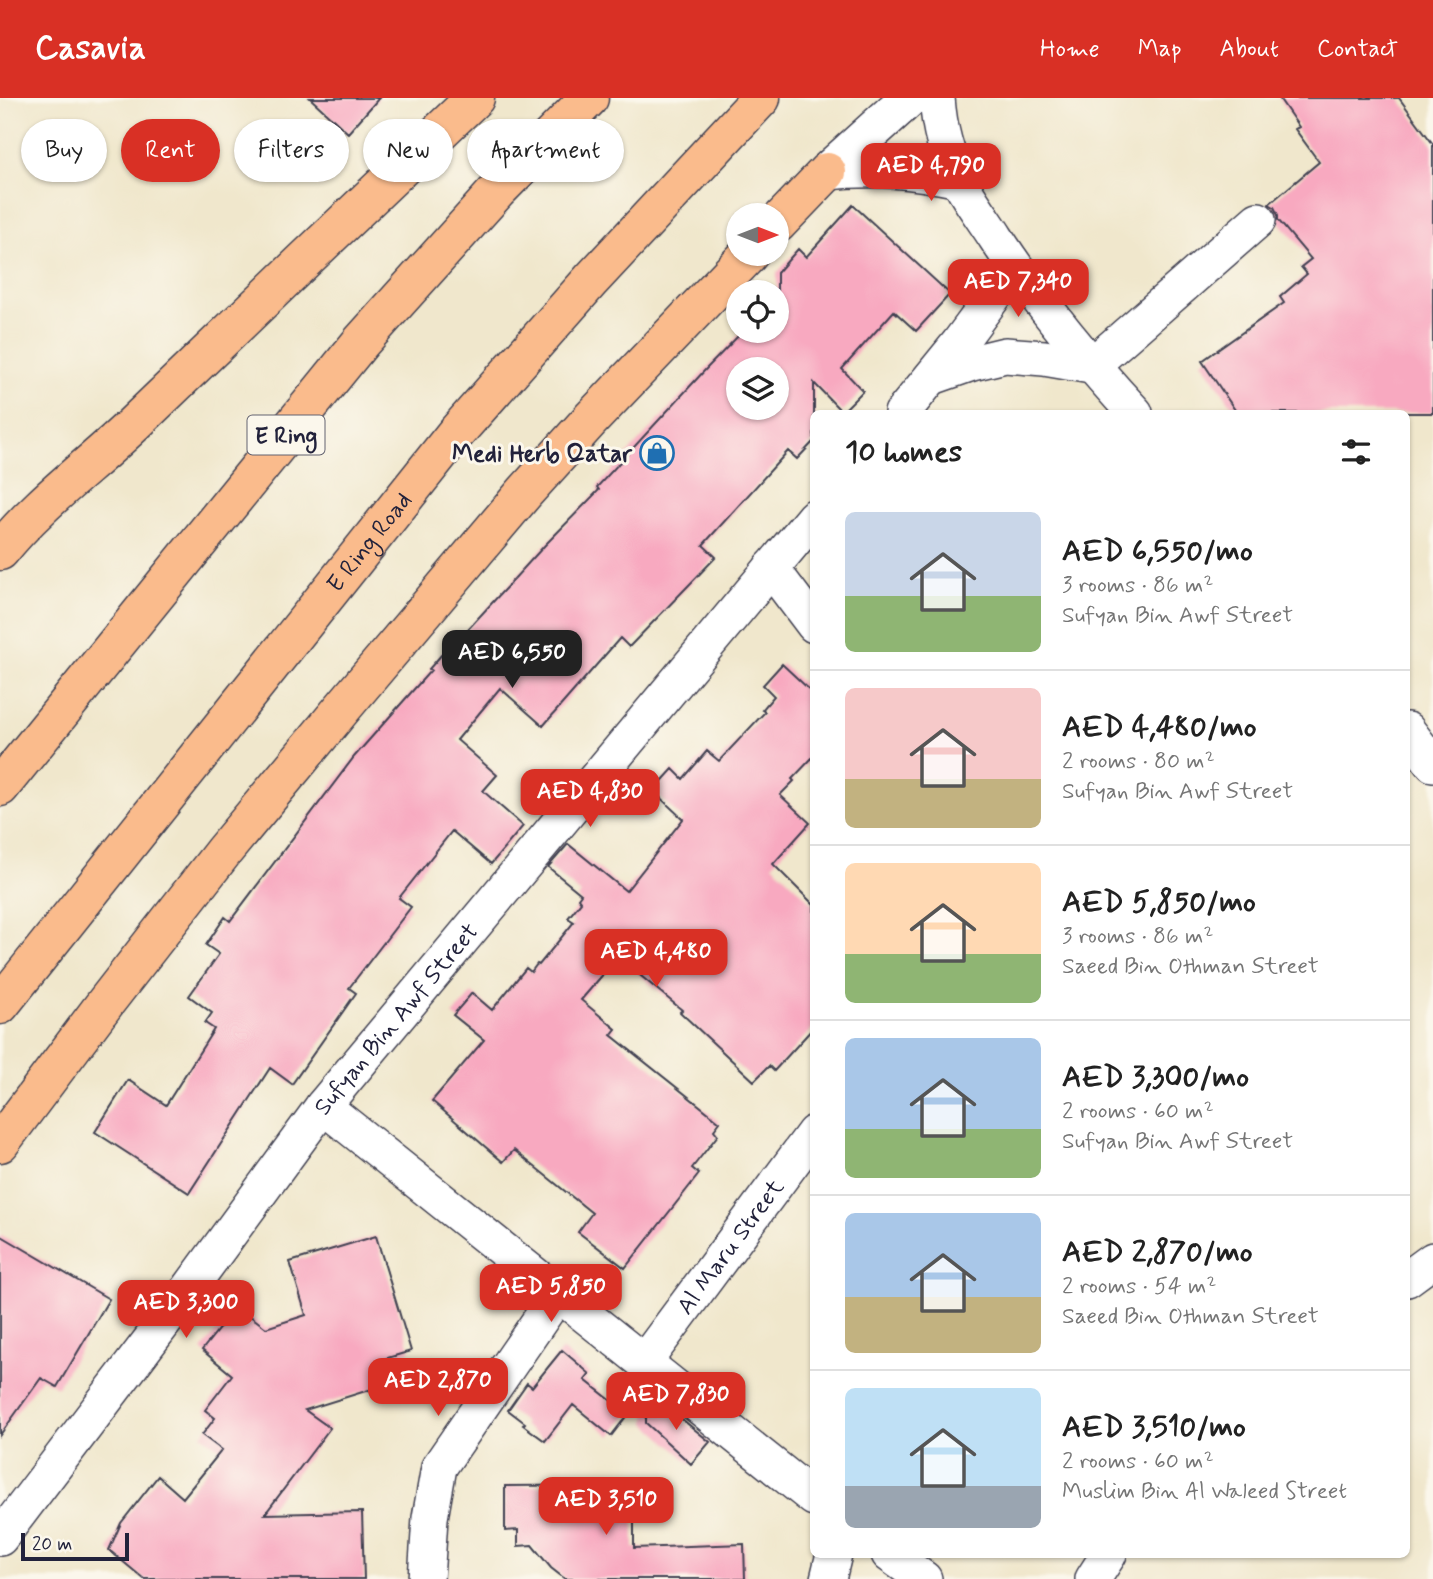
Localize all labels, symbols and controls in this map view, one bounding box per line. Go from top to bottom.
text: Casavia [35,27,146,71]
text: Home [1040,34,1100,65]
text: Map [1138,34,1182,65]
text: About [1220,34,1279,65]
text: Contact [1317,34,1398,65]
chip: Buy [21,119,107,182]
chip: Rent [121,119,220,182]
chip: Filters [234,119,349,182]
chip: New [363,119,453,182]
chip: Apartment [467,119,624,182]
pin: AED 4,790 [851,144,1011,203]
text: AED 4,790 [877,151,985,181]
north arrow [726,203,789,266]
map controls [726,203,789,420]
pin: AED 7,340 [938,260,1098,319]
text: AED 7,340 [964,267,1072,297]
button: locate [726,280,789,343]
button: layers [726,357,789,420]
road number: E Ring [247,416,324,454]
text: 10 homes [845,433,962,472]
icon: filters [1337,433,1375,471]
shop icon: Medi Herb Qatar [638,434,676,472]
place label: Medi Herb Qatar [452,439,633,470]
street label: E Ring Road [321,486,420,599]
text: AED 6,550/mo [1062,532,1253,571]
icon: home [901,540,985,624]
text: 3 rooms · 86 m² [1062,571,1213,601]
text: Sufyan Bin Awf Street [1062,601,1293,631]
pin: AED 6,550 [432,630,592,690]
text: AED 6,550 [458,638,566,668]
text: AED 4,480/mo [1062,708,1257,747]
icon: home [901,716,985,800]
text: 2 rooms · 80 m² [1062,747,1215,777]
pin: AED 4,830 [510,770,670,829]
text: AED 4,830 [537,777,643,807]
text: Sufyan Bin Awf Street [1062,777,1293,807]
text: AED 5,850/mo [1062,883,1256,922]
icon: home [901,891,985,975]
street label: Sufyan Bin Awf Street [308,917,486,1122]
text: 3 rooms · 86 m² [1062,922,1213,952]
pin: AED 4,480 [576,930,736,989]
text: AED 4,480 [600,937,712,967]
text: Saeed Bin Othman Street [1062,952,1319,982]
text: AED 3,300/mo [1062,1058,1249,1097]
icon: home [901,1066,985,1150]
text: 2 rooms · 60 m² [1062,1097,1214,1127]
text: Sufyan Bin Awf Street [1062,1127,1293,1157]
street label: Al Maru Street [670,1173,792,1321]
text: AED 2,870/mo [1062,1233,1253,1272]
icon: home [901,1241,985,1325]
pin: AED 5,850 [471,1264,631,1324]
text: AED 5,850 [496,1272,606,1302]
text: 2 rooms · 54 m² [1062,1272,1216,1302]
pin: AED 3,300 [106,1280,266,1340]
text: AED 3,300 [133,1288,239,1318]
text: Saeed Bin Othman Street [1062,1302,1319,1332]
pin: AED 2,870 [358,1358,518,1418]
text: AED 2,870 [384,1366,492,1396]
pin: AED 7,830 [596,1372,756,1432]
text: AED 7,830 [622,1380,730,1410]
text: AED 3,510/mo [1062,1408,1246,1447]
icon: home [901,1416,985,1500]
text: 2 rooms · 60 m² [1062,1447,1214,1477]
text: Muslim Bin Al Waleed Street [1062,1477,1347,1507]
pin: AED 3,510 [526,1478,686,1537]
text: AED 3,510 [555,1485,657,1515]
scale bar [21,1530,130,1562]
text: 20 m [32,1532,72,1557]

